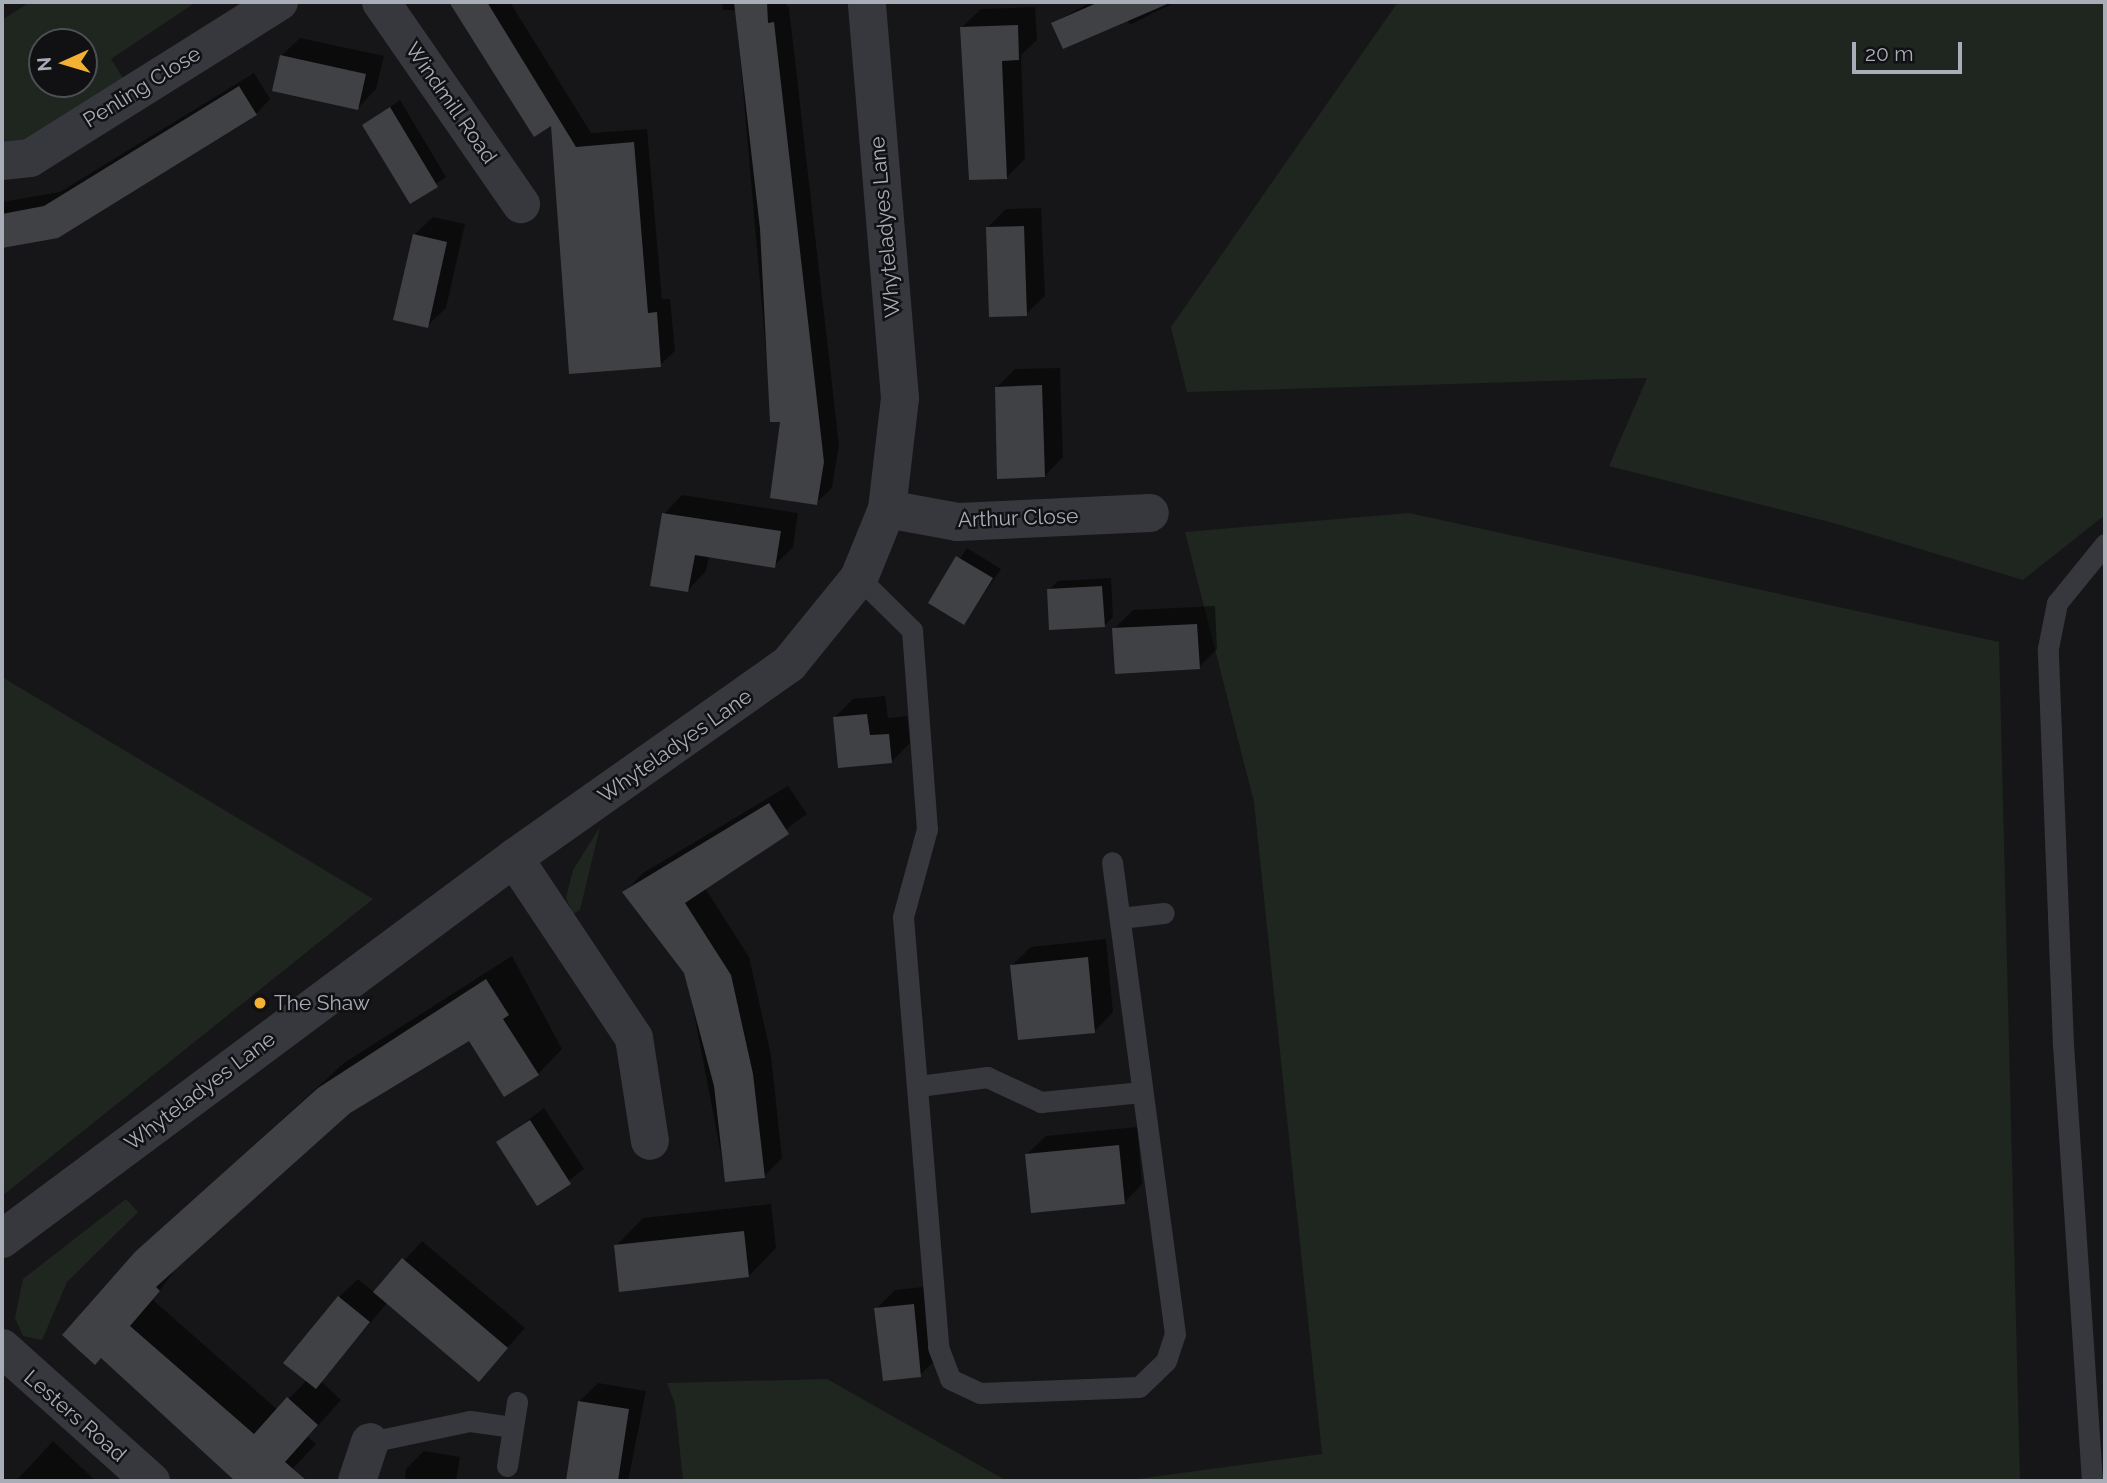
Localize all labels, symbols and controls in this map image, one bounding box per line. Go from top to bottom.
north arrow [28,28,98,98]
scale bar [1855,28,1965,72]
street label: Windmill Road [400,37,502,169]
street label: Penling Close [79,41,205,133]
text: 20 m [1865,41,1913,66]
text: N [33,56,56,72]
street label: Whyteladyes Lane [865,135,905,319]
street label: Arthur Close [957,503,1079,533]
street label: Whyteladyes Lane [593,684,757,808]
place label: The Shaw [274,990,370,1016]
marker: The Shaw [252,995,268,1011]
street label: Whyteladyes Lane [120,1026,280,1156]
street label: Lesters Road [19,1365,131,1467]

